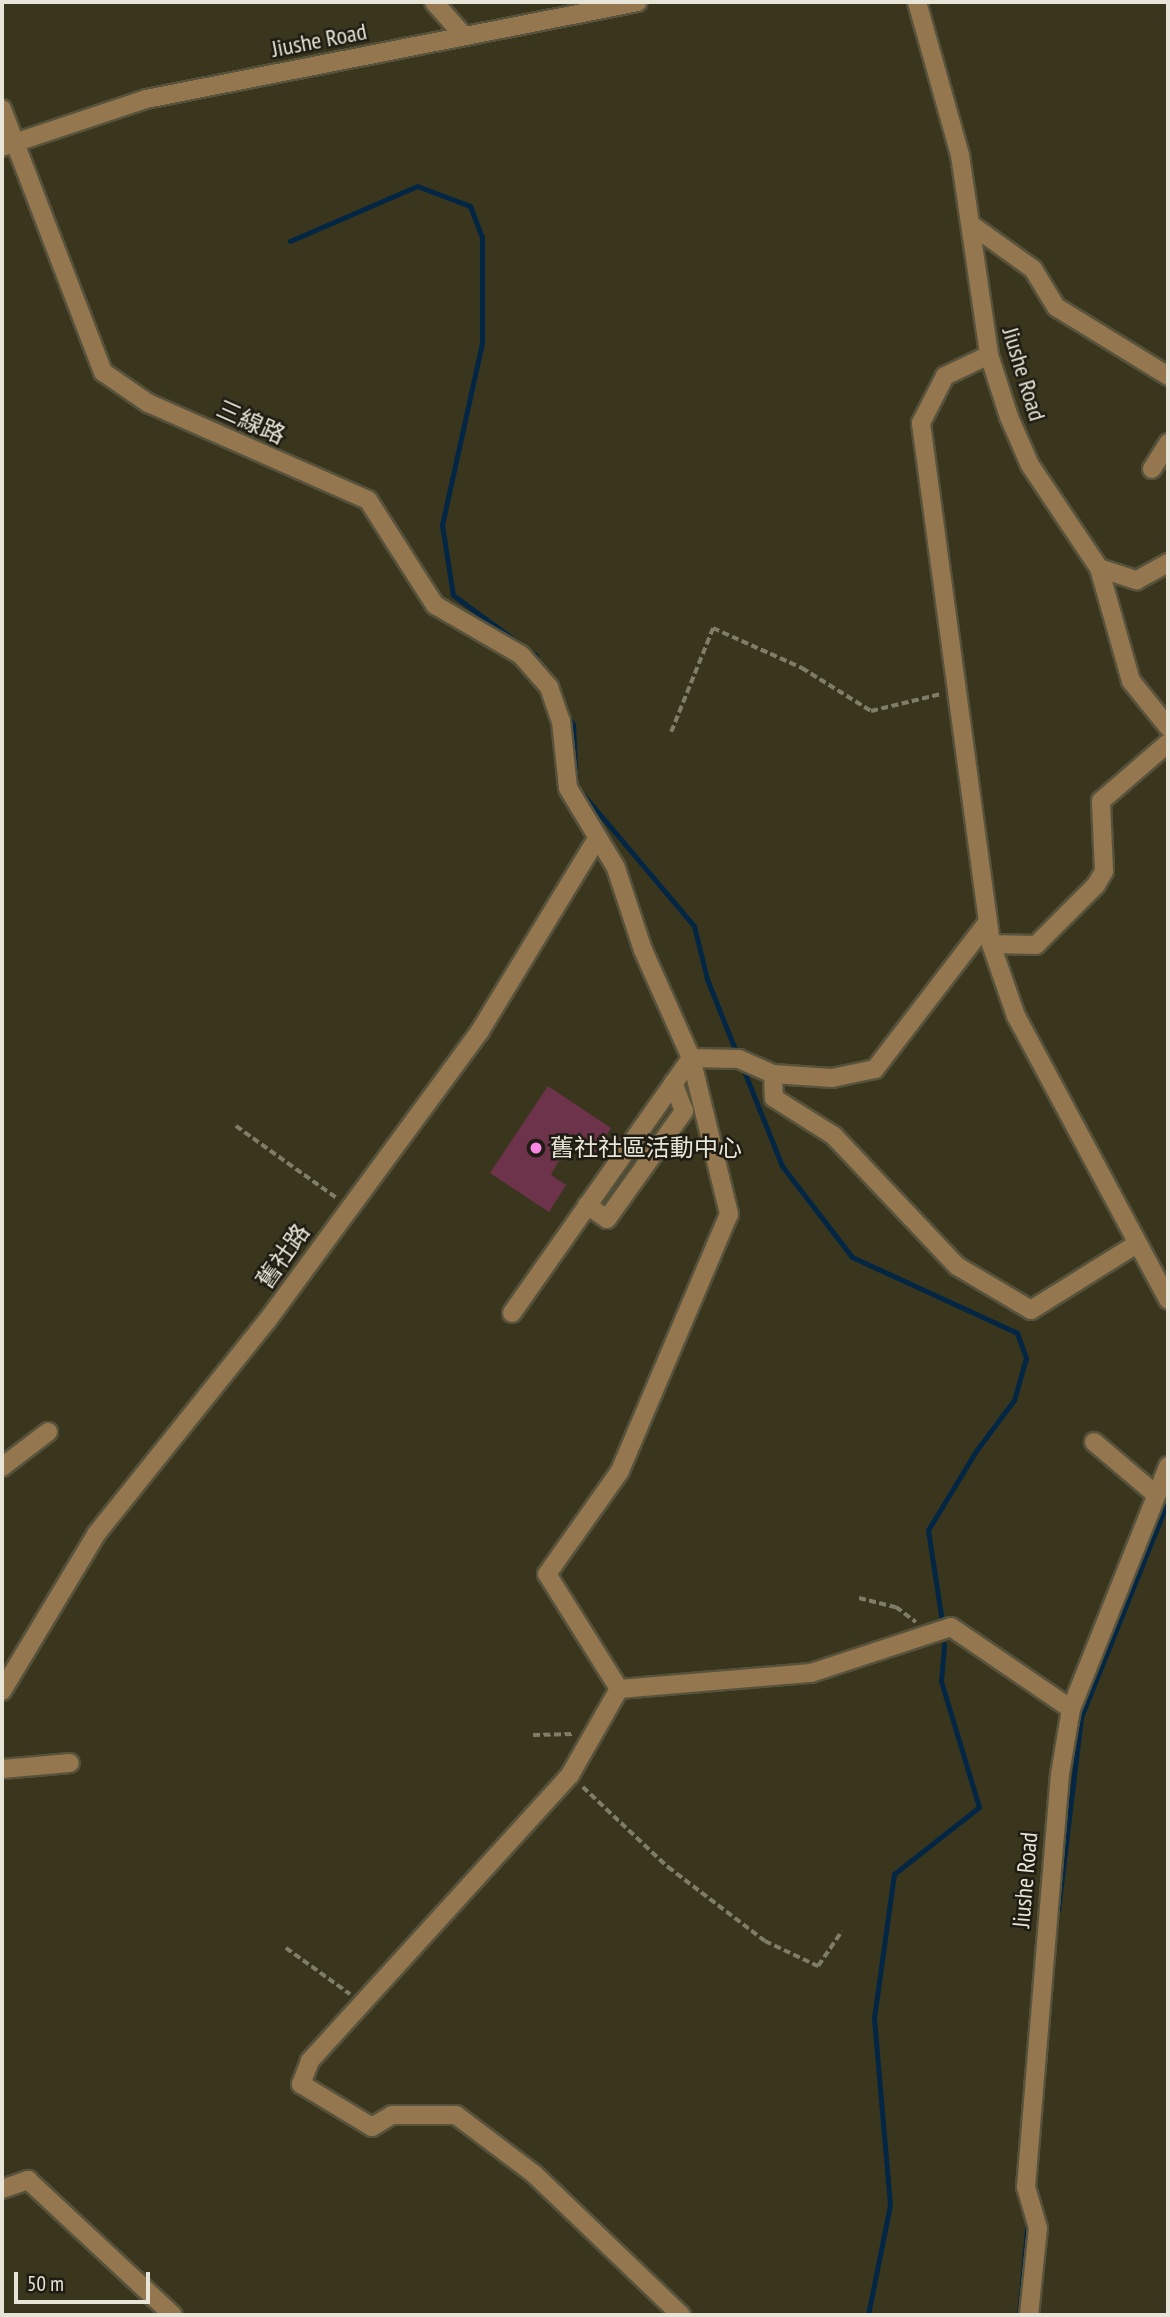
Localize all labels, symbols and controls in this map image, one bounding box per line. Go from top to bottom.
street label: Jiushe Road [269,17,369,63]
street label: Jiushe Road [996,324,1052,424]
street label: 三線路 [212,394,290,450]
place label: 舊社社區活動中心 [550,1134,742,1162]
marker: 舊社社區活動中心 [528,1140,544,1156]
street label: 舊社路 [251,1218,315,1294]
street label: Jiushe Road [1006,1831,1044,1929]
scale bar [18,2258,154,2302]
text: 50 m [27,2270,64,2297]

